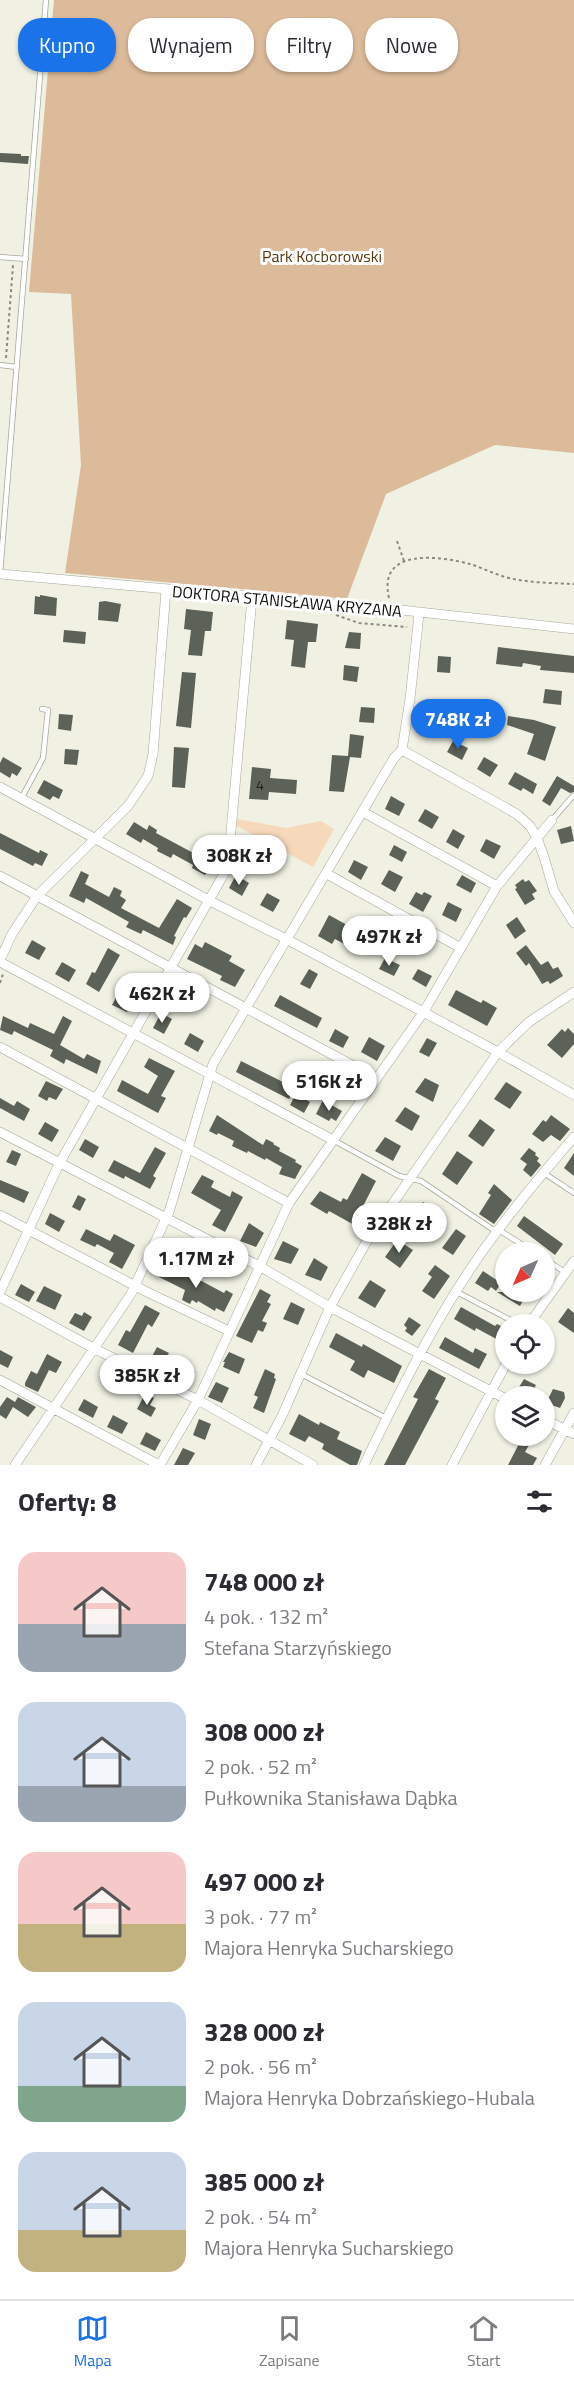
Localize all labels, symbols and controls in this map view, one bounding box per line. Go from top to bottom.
chip: Kupno [18,18,116,72]
chip: Wynajem [128,18,254,72]
chip: Filtry [266,18,353,72]
chip: Nowe [365,18,458,72]
park label: Park Kocborowski [262,244,382,268]
street label: DOKTORA STANISŁAWA KRYZANA [171,579,403,623]
pin: 748K zł [403,699,513,750]
text: 748K zł [425,703,491,734]
house number: 4 [256,774,264,795]
pin: 308K zł [184,835,294,886]
text: 308K zł [206,839,272,870]
pin: 497K zł [334,916,444,967]
text: 497K zł [356,920,422,951]
pin: 462K zł [107,973,217,1024]
text: 462K zł [129,977,195,1008]
pin: 516K zł [274,1061,384,1112]
text: 516K zł [296,1065,362,1096]
pin: 328K zł [344,1203,454,1254]
text: 328K zł [366,1207,432,1238]
pin: 1.17M zł [134,1238,258,1289]
text: 1.17M zł [158,1242,234,1273]
north arrow [495,1242,555,1302]
map controls [495,1242,555,1446]
button: locate [495,1314,555,1374]
pin: 385K zł [92,1355,202,1406]
text: 385K zł [114,1359,180,1390]
button: layers [495,1386,555,1446]
text: Oferty: 8 [18,1482,116,1521]
icon: filters [523,1485,556,1518]
text: 748 000 zł [204,1562,325,1601]
icon: home [66,1576,138,1648]
text: 4 pok. · 132 m² [204,1601,328,1632]
text: Stefana Starzyńskiego [204,1632,392,1663]
text: 308 000 zł [204,1712,325,1751]
icon: home [66,1726,138,1798]
text: 2 pok. · 52 m² [204,1751,317,1782]
text: Pułkownika Stanisława Dąbka [204,1782,458,1813]
text: 497 000 zł [204,1862,325,1901]
icon: home [66,1876,138,1948]
text: 3 pok. · 77 m² [204,1901,317,1932]
text: Majora Henryka Sucharskiego [204,1932,454,1963]
text: 328 000 zł [204,2012,325,2051]
icon: home [66,2026,138,2098]
text: 2 pok. · 56 m² [204,2051,317,2082]
text: Majora Henryka Dobrzańskiego-Hubala [204,2082,535,2113]
text: 385 000 zł [204,2162,325,2201]
icon: home [66,2176,138,2248]
text: 2 pok. · 54 m² [204,2201,317,2232]
text: Majora Henryka Sucharskiego [204,2232,454,2263]
tab: Mapa [74,2312,112,2372]
tab: Zapisane [259,2312,320,2372]
tab: Start [467,2312,500,2372]

